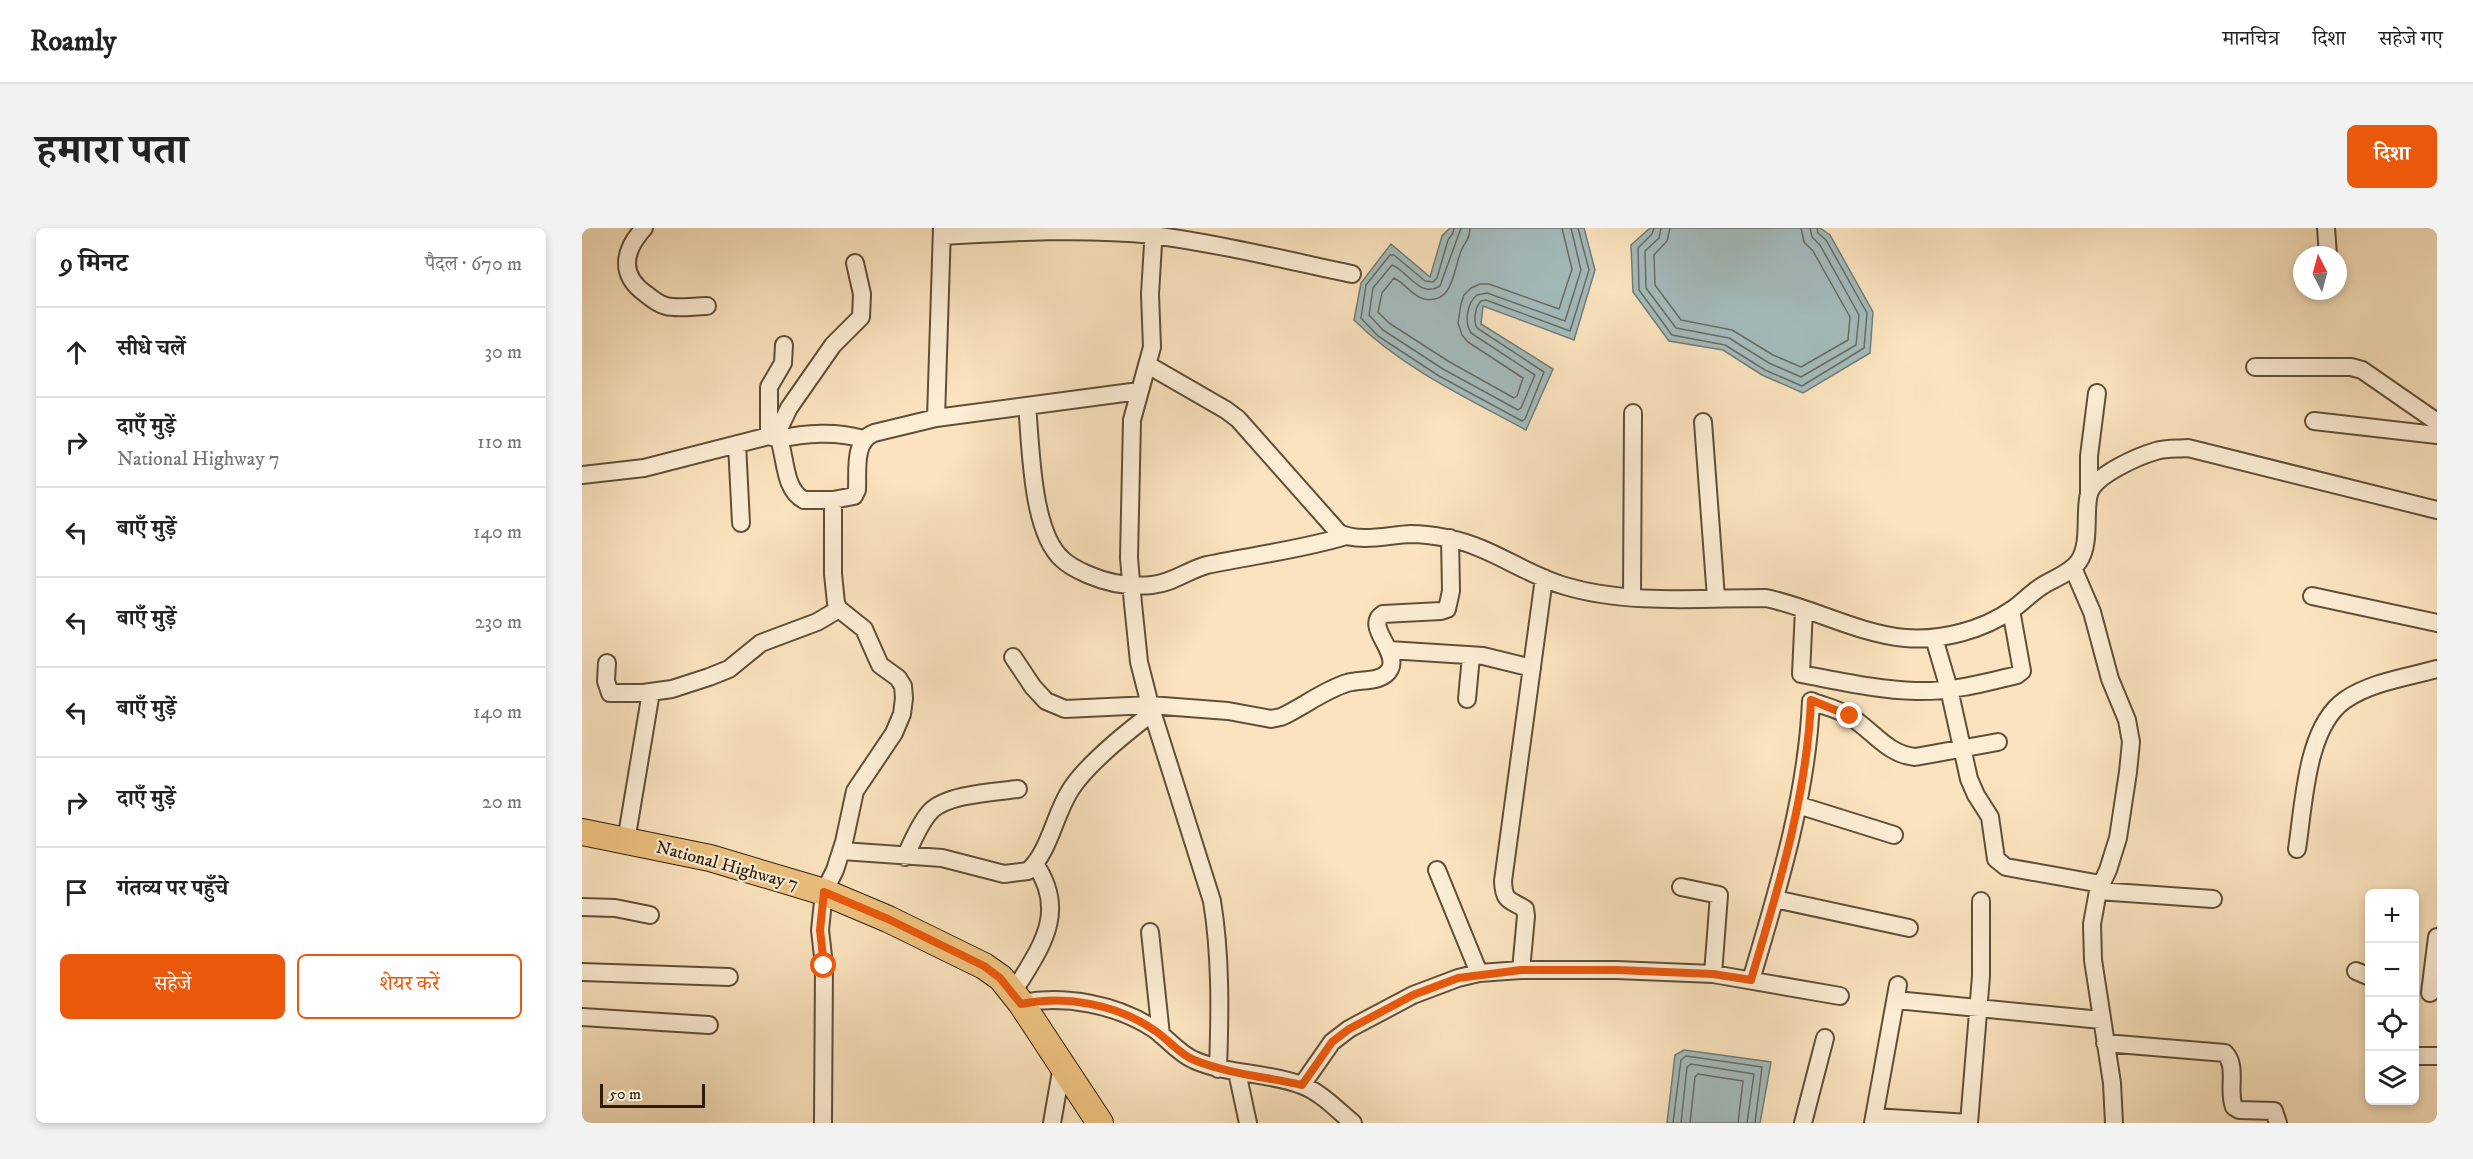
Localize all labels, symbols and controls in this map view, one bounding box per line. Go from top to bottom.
text: Roamly [30,24,116,59]
text: मानचित्र [2222,26,2279,52]
text: दिशा [2312,26,2346,52]
text: सहेजे गए [2379,26,2443,52]
text: हमारा पता [36,125,188,177]
button: दिशा [2347,125,2437,188]
north arrow [2293,246,2347,300]
text: 9 मिनट [60,247,128,280]
text: पैदल · 670 m [425,252,522,277]
text: सीधे चलें [117,335,186,362]
icon: ahead [60,336,93,369]
text: 30 m [484,340,522,365]
text: दाएँ मुड़ें [117,413,176,440]
icon: right [60,426,93,459]
text: 110 m [477,430,522,455]
text: National Highway 7 [117,447,279,472]
text: बाएँ मुड़ें [117,515,176,542]
icon: left [60,516,93,549]
text: 140 m [473,520,522,545]
text: बाएँ मुड़ें [117,605,176,632]
icon: left [60,606,93,639]
text: 230 m [475,610,522,635]
text: बाएँ मुड़ें [117,695,176,722]
icon: left [60,696,93,729]
text: 140 m [473,700,522,725]
route end [1836,702,1862,728]
text: दाएँ मुड़ें [117,785,176,812]
icon: right [60,786,93,819]
text: 20 m [482,790,522,815]
street label: National Highway 7 [654,836,800,896]
text: गंतव्य पर पहुँचे [117,875,228,902]
icon: arrive [60,876,93,909]
map controls [2365,889,2419,1105]
button: + [2365,889,2419,943]
button: − [2365,943,2419,997]
route start [810,952,836,978]
button: सहेजें [60,954,285,1019]
button: शेयर करें [297,954,522,1019]
button: locate [2365,997,2419,1051]
button: layers [2365,1051,2419,1105]
scale bar [600,1081,705,1108]
text: 50 m [609,1084,641,1104]

